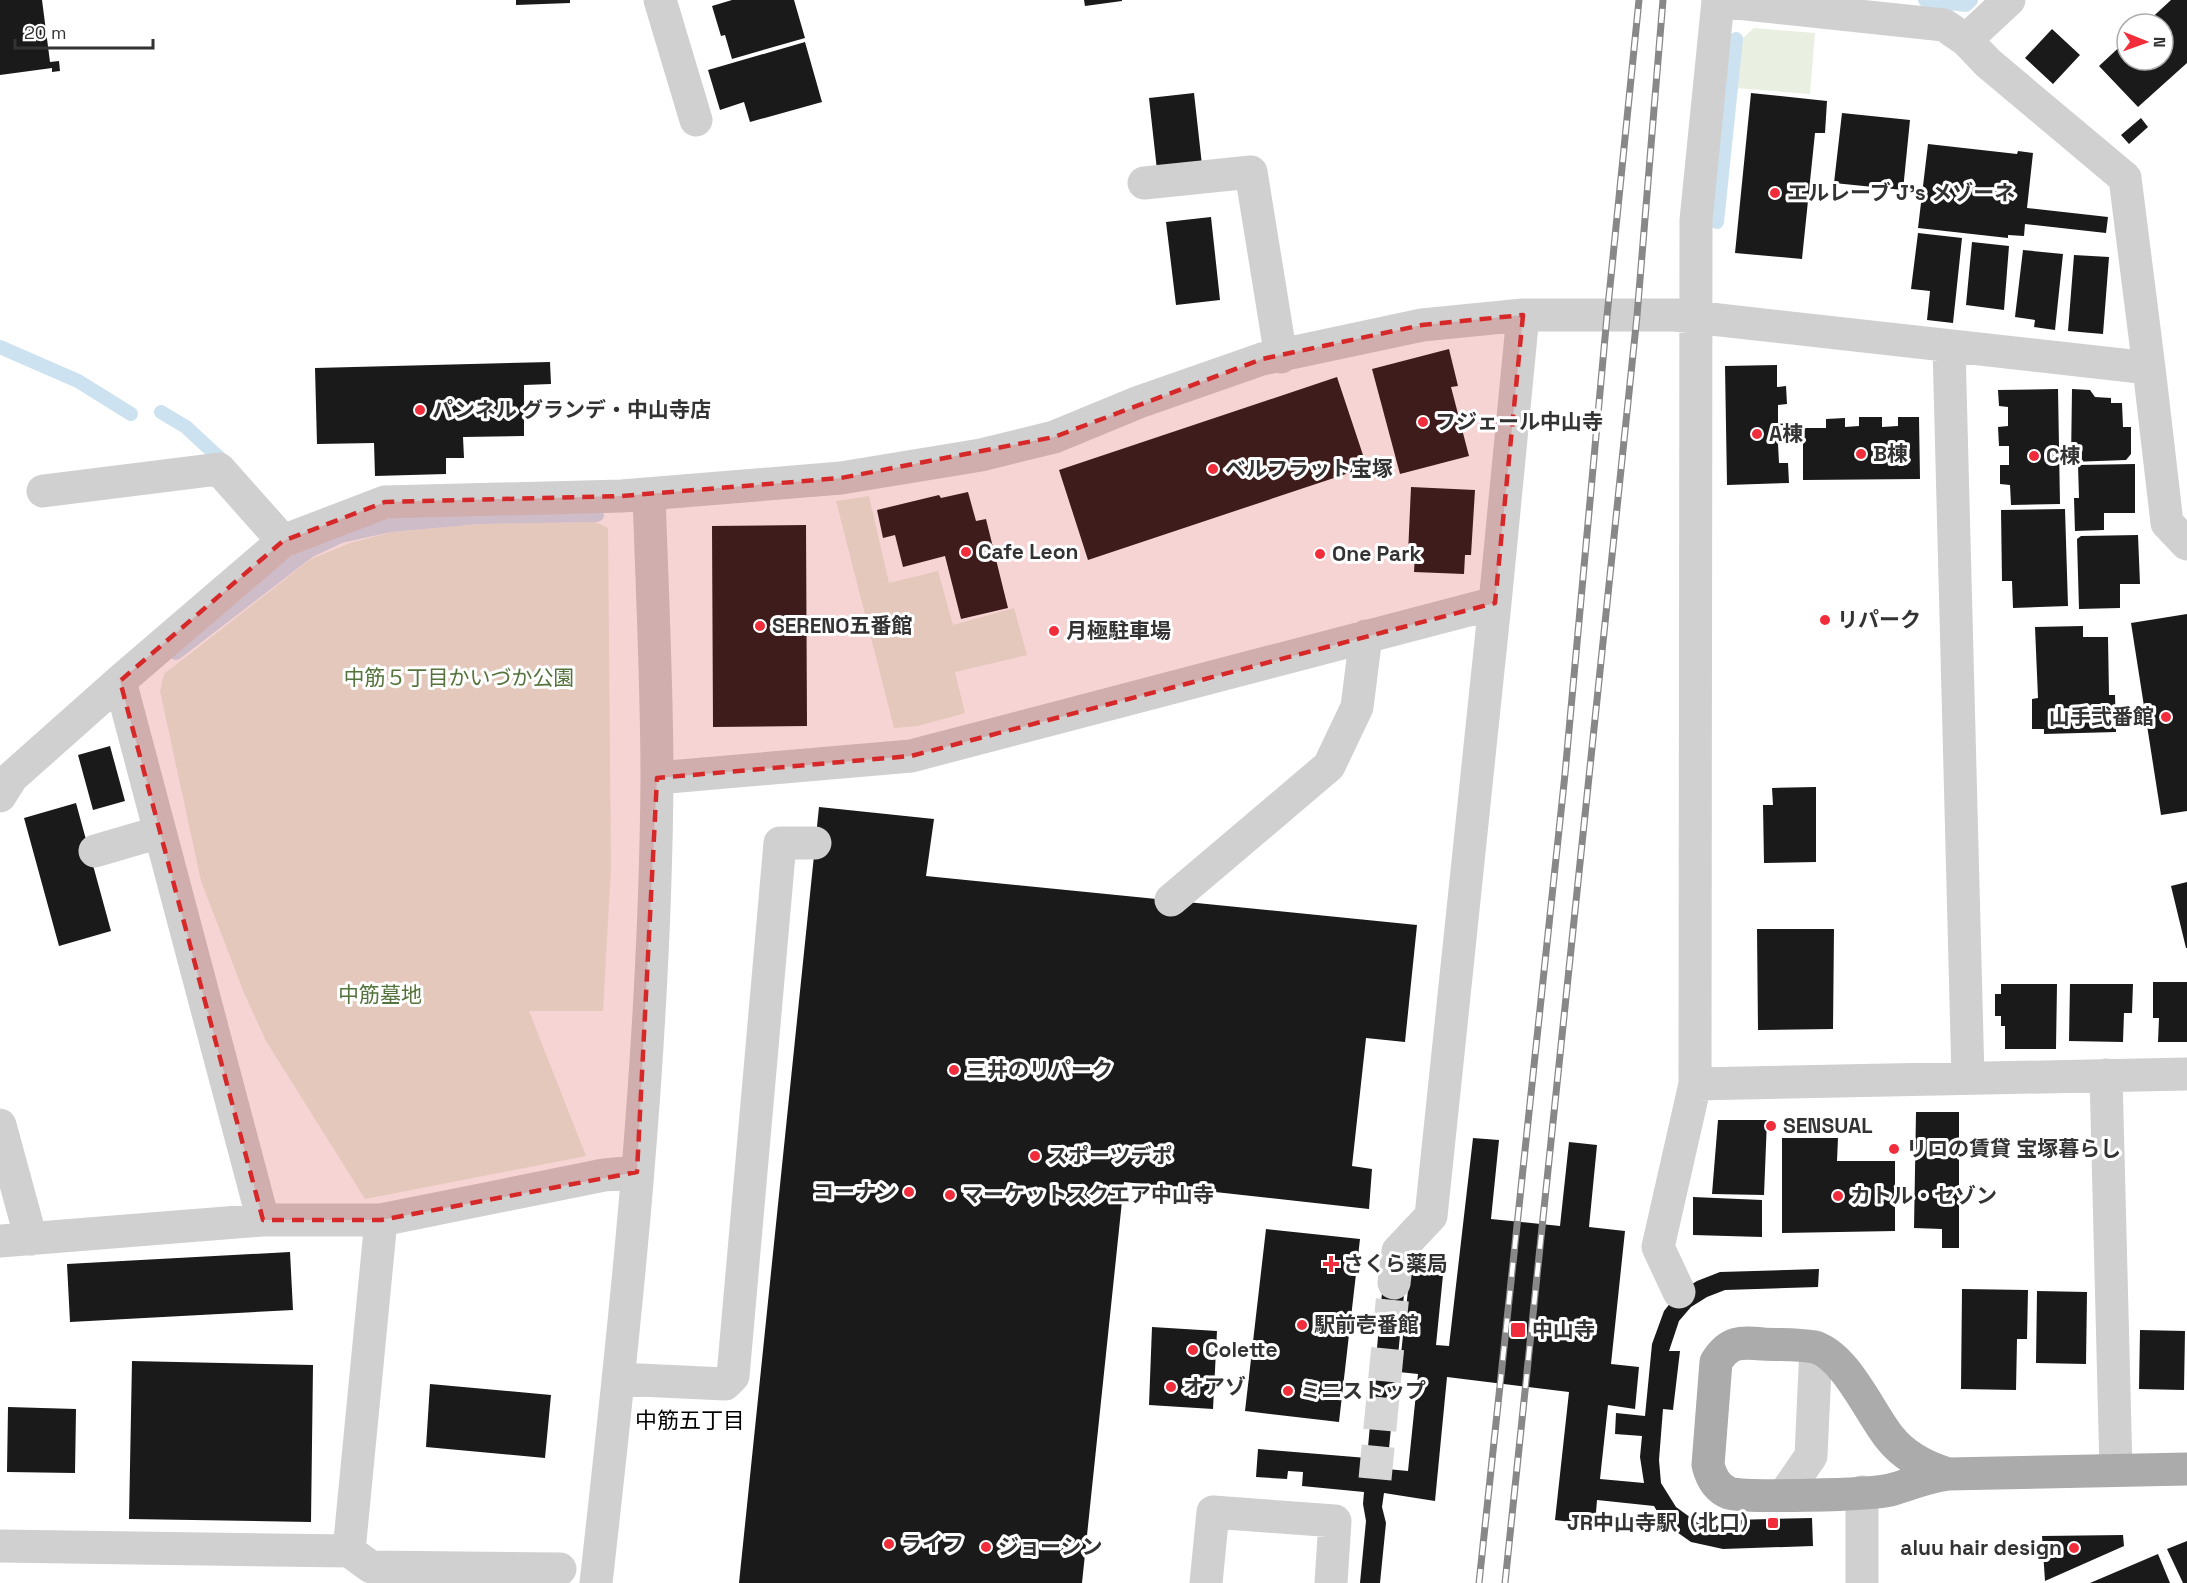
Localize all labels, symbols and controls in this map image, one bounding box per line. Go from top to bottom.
scale bar [15,12,153,50]
north arrow [2115,12,2175,72]
text: 20 m [24,21,67,44]
text: N [2149,37,2170,48]
place label: エルレーブ J's メゾーネ [1787,179,2015,206]
marker: エルレーブ J's メゾーネ [1768,186,1782,200]
place label: パンネル グランデ・中山寺店 [432,396,711,423]
marker: パンネル グランデ・中山寺店 [413,403,427,417]
place label: フジェール中山寺 [1435,408,1603,435]
marker: フジェール中山寺 [1416,415,1430,429]
place label: A棟 [1769,420,1803,447]
marker: A棟 [1750,427,1764,441]
place label: B棟 [1873,440,1908,467]
place label: C棟 [2046,442,2081,469]
marker: B棟 [1854,447,1868,461]
marker: C棟 [2027,449,2041,463]
place label: ベルフラット宝塚 [1225,455,1393,482]
marker: ベルフラット宝塚 [1206,462,1220,476]
place label: Cafe Leon [978,538,1078,565]
place label: One Park [1332,540,1422,567]
marker: Cafe Leon [959,545,973,559]
marker: One Park [1313,547,1327,561]
place label: リパーク [1837,606,1921,633]
place label: SERENO五番館 [772,612,913,639]
marker: リパーク [1818,613,1832,627]
place label: 月極駐車場 [1066,617,1171,644]
marker: SERENO五番館 [753,619,767,633]
marker: 月極駐車場 [1047,624,1061,638]
park label: 中筋５丁目かいづか公園 [344,664,575,691]
place label: 山手弐番館 [2049,703,2154,730]
marker: 山手弐番館 [2159,710,2173,724]
park label: 中筋墓地 [338,981,422,1008]
place label: 三井のリパーク [966,1056,1113,1083]
marker: 三井のリパーク [947,1063,961,1077]
place label: SENSUAL [1783,1112,1873,1139]
marker: SENSUAL [1764,1119,1778,1133]
place label: リロの賃貸 宝塚暮らし [1906,1135,2121,1162]
place label: スポーツデポ [1047,1142,1173,1169]
marker: リロの賃貸 宝塚暮らし [1887,1142,1901,1156]
marker: スポーツデポ [1028,1149,1042,1163]
place label: コーナン [813,1178,897,1205]
place label: マーケットスクエア中山寺 [962,1181,1214,1208]
place label: カトル・セゾン [1850,1182,1997,1209]
marker: コーナン [902,1185,916,1199]
marker: マーケットスクエア中山寺 [943,1188,957,1202]
marker: カトル・セゾン [1831,1189,1845,1203]
place label: さくら薬局 [1343,1250,1448,1277]
marker: さくら薬局 [1324,1257,1338,1271]
place label: 駅前壱番館 [1314,1311,1419,1338]
place label: 中山寺 [1532,1316,1595,1343]
marker: 駅前壱番館 [1295,1318,1309,1332]
marker: 中山寺 [1509,1321,1527,1339]
place label: Colette [1205,1336,1278,1363]
marker: Colette [1186,1343,1200,1357]
place label: オアゾ [1183,1373,1246,1400]
place label: ミニストップ [1300,1377,1426,1404]
marker: オアゾ [1164,1380,1178,1394]
marker: ミニストップ [1281,1384,1295,1398]
district label: 中筋五丁目 [635,1406,745,1434]
place label: JR中山寺駅（北口） [1567,1509,1761,1536]
marker: JR中山寺駅（北口） [1766,1516,1780,1530]
place label: ライフ [901,1530,964,1557]
place label: ジョーシン [998,1533,1103,1560]
place label: aluu hair design [1900,1534,2062,1561]
marker: ライフ [882,1537,896,1551]
marker: ジョーシン [979,1540,993,1554]
marker: aluu hair design [2067,1541,2081,1555]

